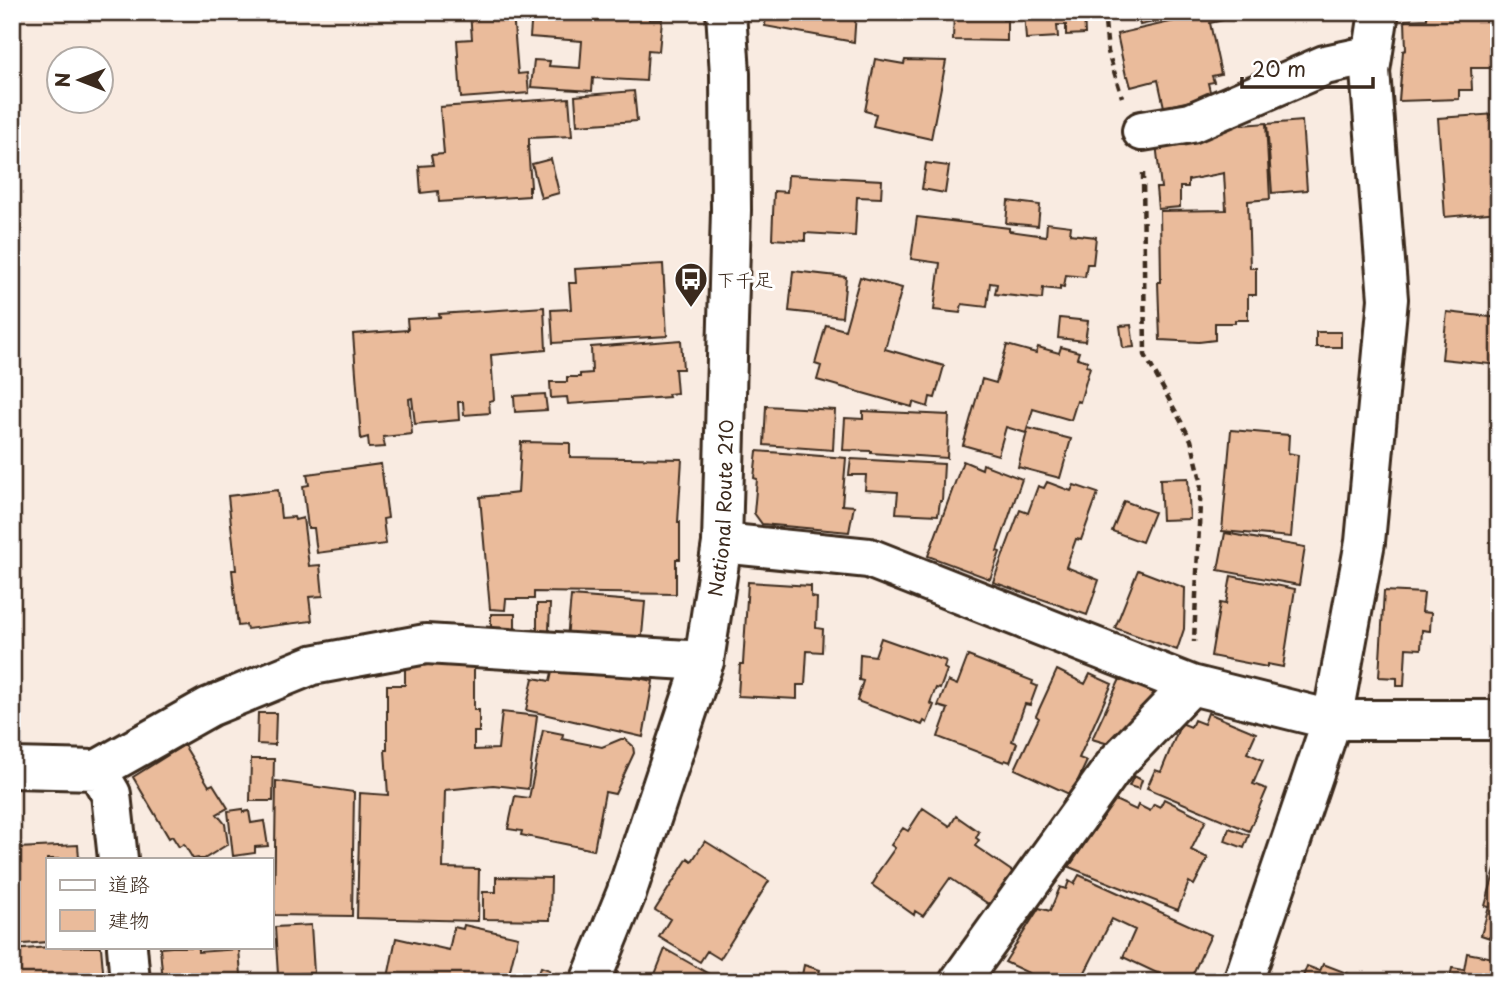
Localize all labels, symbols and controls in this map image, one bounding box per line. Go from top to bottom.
north arrow [46,46,116,116]
scale bar [1242,46,1373,90]
text: 20 m [1252,52,1306,84]
text: N [48,72,76,88]
bus stop icon: 下千足 [672,260,710,309]
place label: 下千足 [716,265,773,293]
street label: National Route 210 [700,419,739,598]
legend [46,858,273,948]
text: 道路 [108,867,150,899]
text: 建物 [108,903,150,935]

